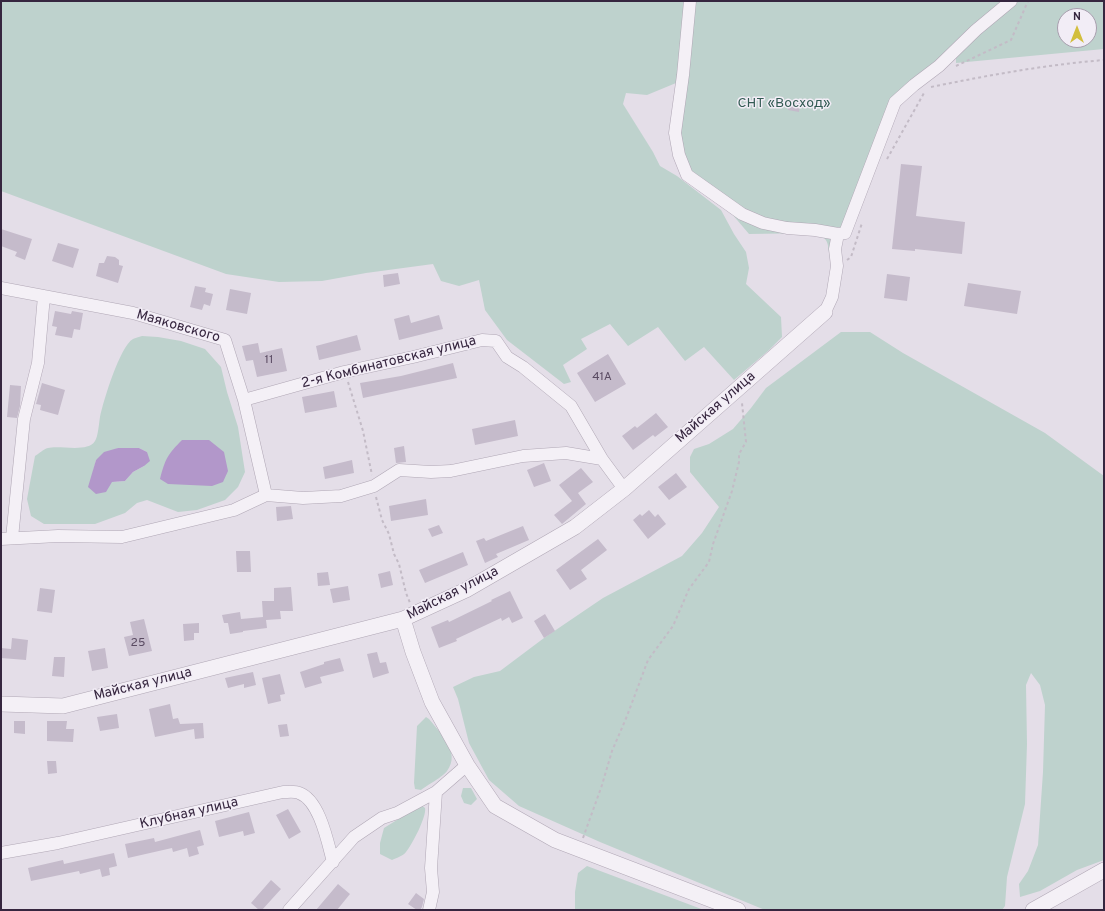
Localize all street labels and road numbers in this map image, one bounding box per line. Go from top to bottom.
street label: Маяковского [134,307,222,347]
street label: 2-я Комбинатовская улица [300,333,478,393]
street label: Майская улица [673,369,759,447]
street label: Майская улица [404,564,502,624]
street label: Майская улица [92,665,194,705]
street label: Клубная улица [138,795,240,833]

